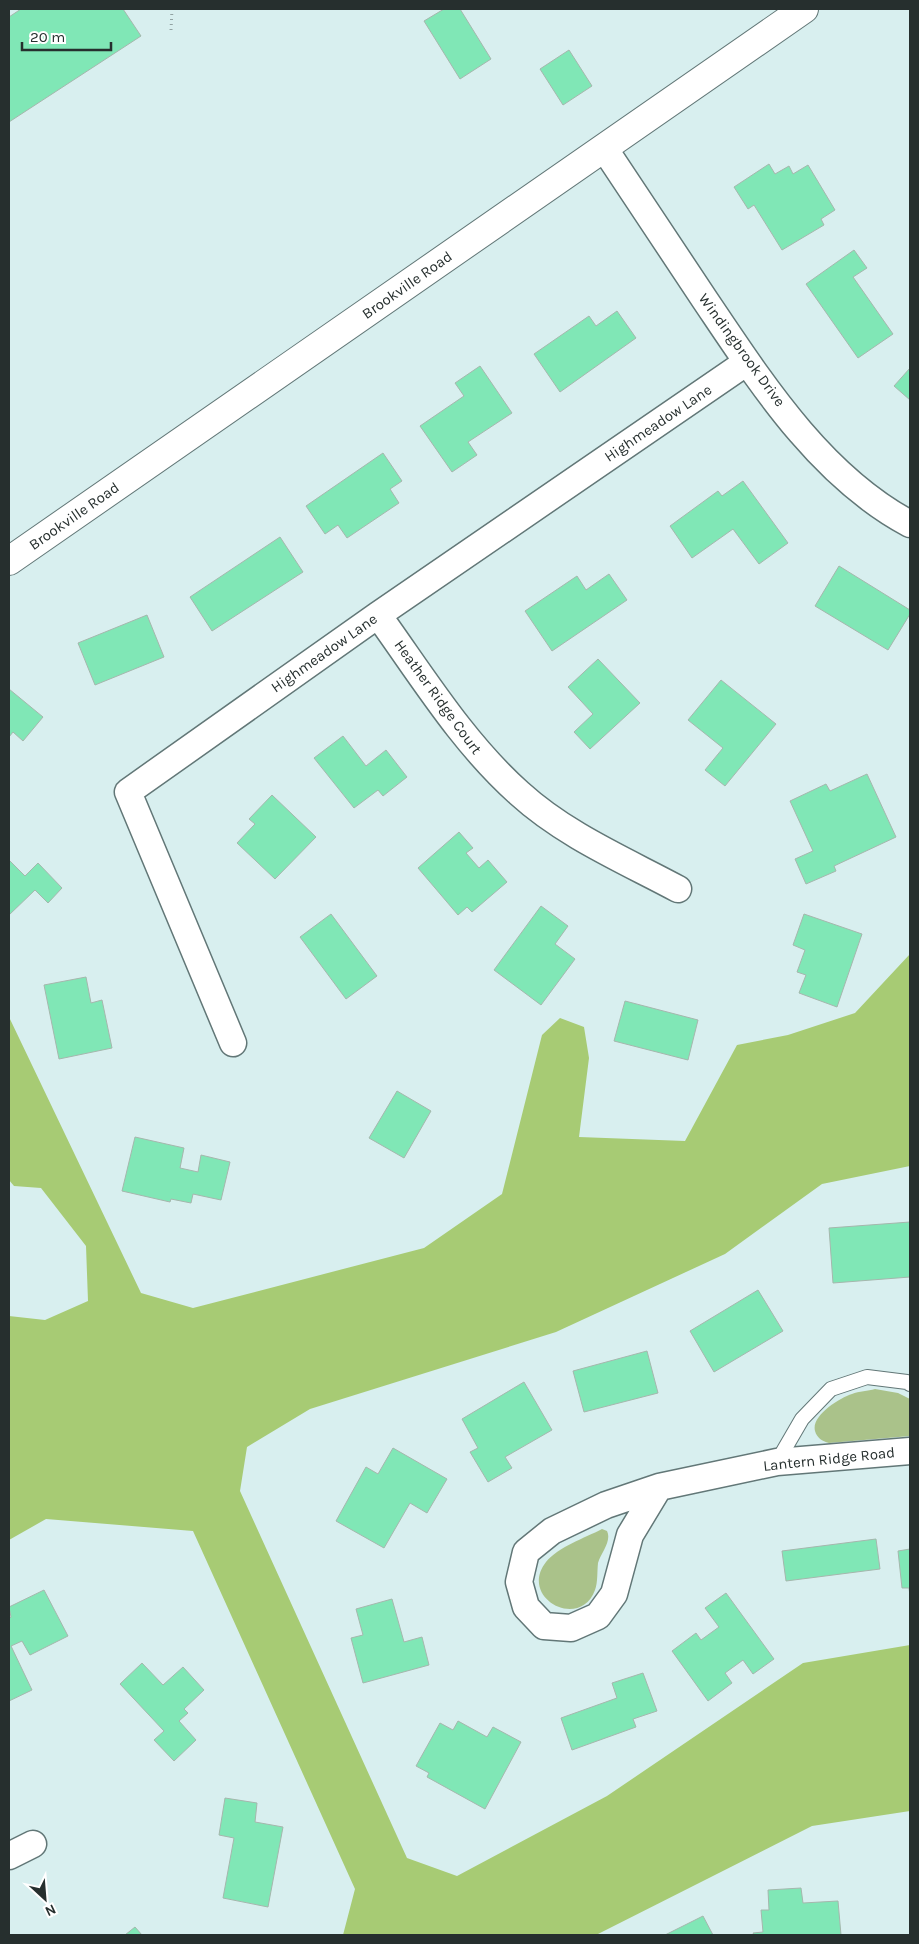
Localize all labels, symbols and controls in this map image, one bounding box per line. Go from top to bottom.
scale bar [22,20,111,52]
text: 20 m [30,28,65,46]
street label: Brookville Road [359,247,455,323]
street label: Windingbrook Drive [695,290,789,410]
street label: Highmeadow Lane [601,380,715,466]
street label: Brookville Road [26,478,122,554]
street label: Highmeadow Lane [267,610,381,696]
street label: Heather Ridge Court [390,636,486,758]
street label: Lantern Ridge Road [762,1443,896,1475]
north arrow [20,1874,70,1924]
text: N [42,1900,59,1920]

